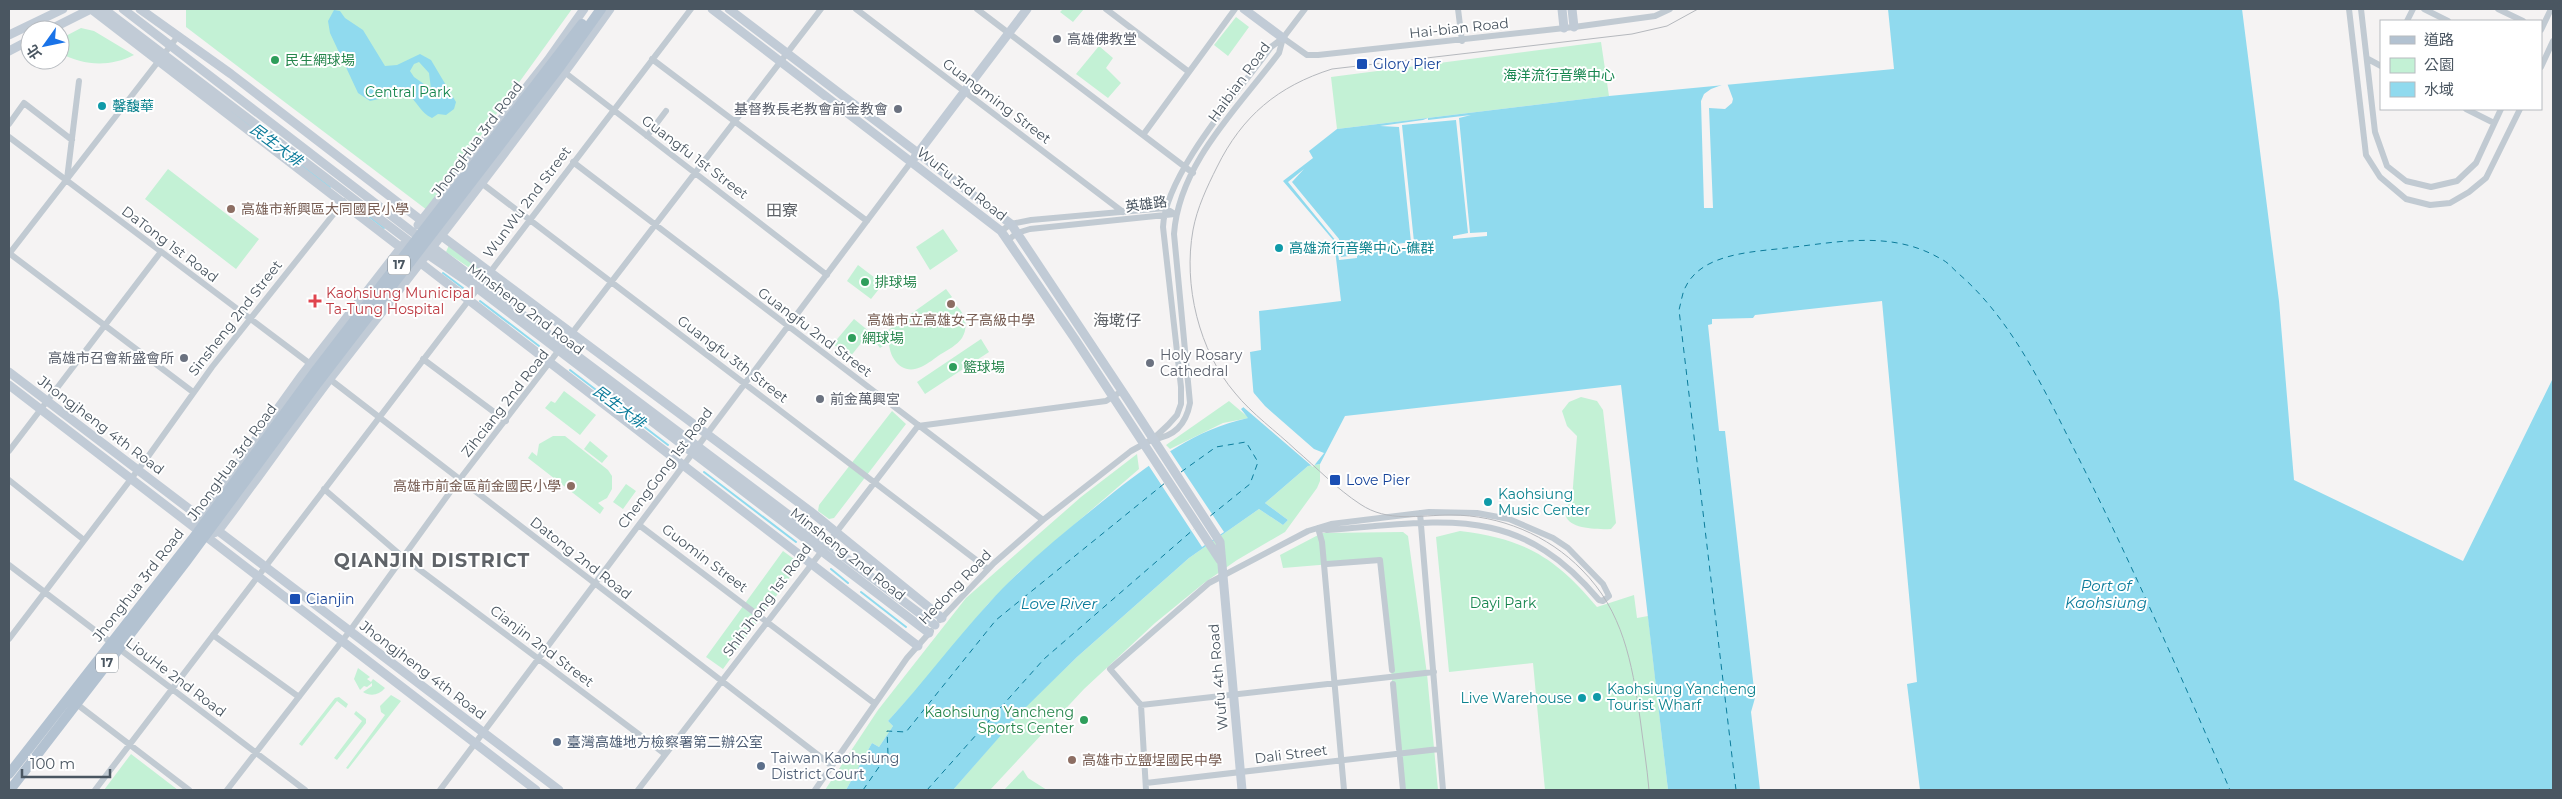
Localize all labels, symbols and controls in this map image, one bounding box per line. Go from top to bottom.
street label: Hai-bian Road [1408,14,1510,42]
north arrow [20,20,70,70]
legend [2380,20,2542,110]
place label: 高雄佛教堂 [1067,30,1137,48]
text: 道路 [2424,30,2454,49]
marker: 高雄佛教堂 [1051,33,1063,45]
street label: Haibian Road [1204,38,1274,126]
text: 北 [23,41,45,63]
place label: 民生網球場 [285,51,355,69]
marker: 民生網球場 [269,54,281,66]
street label: Guangming Street [939,54,1055,148]
place label: Glory Pier [1373,55,1441,73]
text: 公園 [2424,55,2454,74]
marker: Glory Pier [1355,57,1369,71]
park label: 海洋流行音樂中心 [1503,66,1615,84]
street label: JhongHua 3rd Road [427,78,526,201]
text: 水域 [2424,80,2454,99]
park label: Central Park [365,83,452,101]
place label: 馨馥華 [112,97,154,115]
marker: 馨馥華 [96,100,108,112]
place label: 基督教長老教會前金教會 [734,100,888,118]
marker: 基督教長老教會前金教會 [892,103,904,115]
street label: Guangfu 1st Street [638,111,752,203]
water label: 民生大排 [247,119,308,171]
street label: WunWu 2nd Street [479,142,575,261]
street label: WuFu 3rd Road [913,143,1011,225]
street label: 英雄路 [1124,192,1168,216]
place label: 高雄市新興區大同國民小學 [241,200,409,218]
district label: 田寮 [766,201,798,220]
street label: DaTong 1st Road [118,202,222,286]
marker: 高雄市新興區大同國民小學 [225,203,237,215]
place label: 高雄流行音樂中心-礁群 [1289,239,1434,257]
marker: 高雄流行音樂中心-礁群 [1273,242,1285,254]
street label: Sinsheng 2nd Street [184,256,286,380]
road number: 17 [388,256,410,274]
street label: Minsheng 2nd Road [464,259,588,359]
place label: 排球場 [875,273,917,291]
marker: 排球場 [859,276,871,288]
street label: Guangfu 2nd Street [754,283,876,381]
place label: Kaohsiung Municipal Ta-Tung Hospital [326,284,474,318]
marker: Kaohsiung Municipal Ta-Tung Hospital [308,294,322,308]
marker: 高雄市立高雄女子高級中學 [945,298,957,310]
street label: Guangfu 3th Street [674,311,792,407]
place label: 高雄市立高雄女子高級中學 [867,311,1035,329]
district label: 海墘仔 [1093,311,1141,330]
place label: 網球場 [862,329,904,347]
marker: 網球場 [846,332,858,344]
street label: Zihciang 2nd Road [457,345,553,461]
place label: Holy Rosary Cathedral [1160,346,1243,380]
place label: 高雄市召會新盛會所 [48,349,174,367]
marker: 高雄市召會新盛會所 [178,352,190,364]
marker: Holy Rosary Cathedral [1144,357,1156,369]
place label: 籃球場 [963,358,1005,376]
marker: 籃球場 [947,361,959,373]
street label: Jhongjheng 4th Road [34,371,168,478]
water label: 民生大排 [590,381,651,433]
place label: 前金萬興宮 [830,390,900,408]
marker: 前金萬興宮 [814,393,826,405]
street label: JhongHua 3rd Road [183,400,280,525]
street label: ChengGong 1st Road [614,404,716,532]
place label: Love Pier [1346,471,1410,489]
marker: Love Pier [1328,473,1342,487]
place label: 高雄市前金區前金國民小學 [393,477,561,495]
marker: 高雄市前金區前金國民小學 [565,480,577,492]
place label: Kaohsiung Music Center [1498,485,1590,519]
marker: Kaohsiung Music Center [1482,496,1494,508]
street label: Minsheng 2nd Road [787,503,909,605]
street label: Datong 2nd Road [527,513,635,603]
street label: Guomin Street [658,520,752,596]
street label: Jhonghua 3rd Road [88,525,188,646]
street label: ShihJhong 1st Road [719,540,815,660]
street label: Hedong Road [915,546,995,628]
district label: QIANJIN DISTRICT [334,549,530,572]
water label: Port of Kaohsiung [2065,576,2147,612]
place label: Cianjin [306,590,354,608]
marker: Cianjin [288,592,302,606]
water label: Love River [1021,594,1098,613]
park label: Dayi Park [1470,594,1537,612]
street label: Cianjin 2nd Street [487,601,598,691]
street label: Jhongjheng 4th Road [356,616,490,723]
street label: Wufu 4th Road [1204,623,1232,731]
street label: LiouHe 2nd Road [122,633,230,721]
road number: 17 [96,654,118,672]
place label: Kaohsiung Yancheng Tourist Wharf [1607,680,1756,714]
place label: Live Warehouse [1461,689,1572,707]
marker: Kaohsiung Yancheng Tourist Wharf [1591,691,1603,703]
marker: Live Warehouse [1576,692,1588,704]
place label: Kaohsiung Yancheng Sports Center [925,703,1074,737]
marker: Kaohsiung Yancheng Sports Center [1078,714,1090,726]
place label: 臺灣高雄地方檢察署第二辦公室 [567,733,763,751]
marker: 臺灣高雄地方檢察署第二辦公室 [551,736,563,748]
street label: Dali Street [1253,741,1329,767]
scale bar [22,746,110,778]
place label: Taiwan Kaohsiung District Court [771,749,899,783]
place label: 高雄市立鹽埕國民中學 [1082,751,1222,769]
text: 100 m [30,754,75,773]
marker: 高雄市立鹽埕國民中學 [1066,754,1078,766]
marker: Taiwan Kaohsiung District Court [755,760,767,772]

